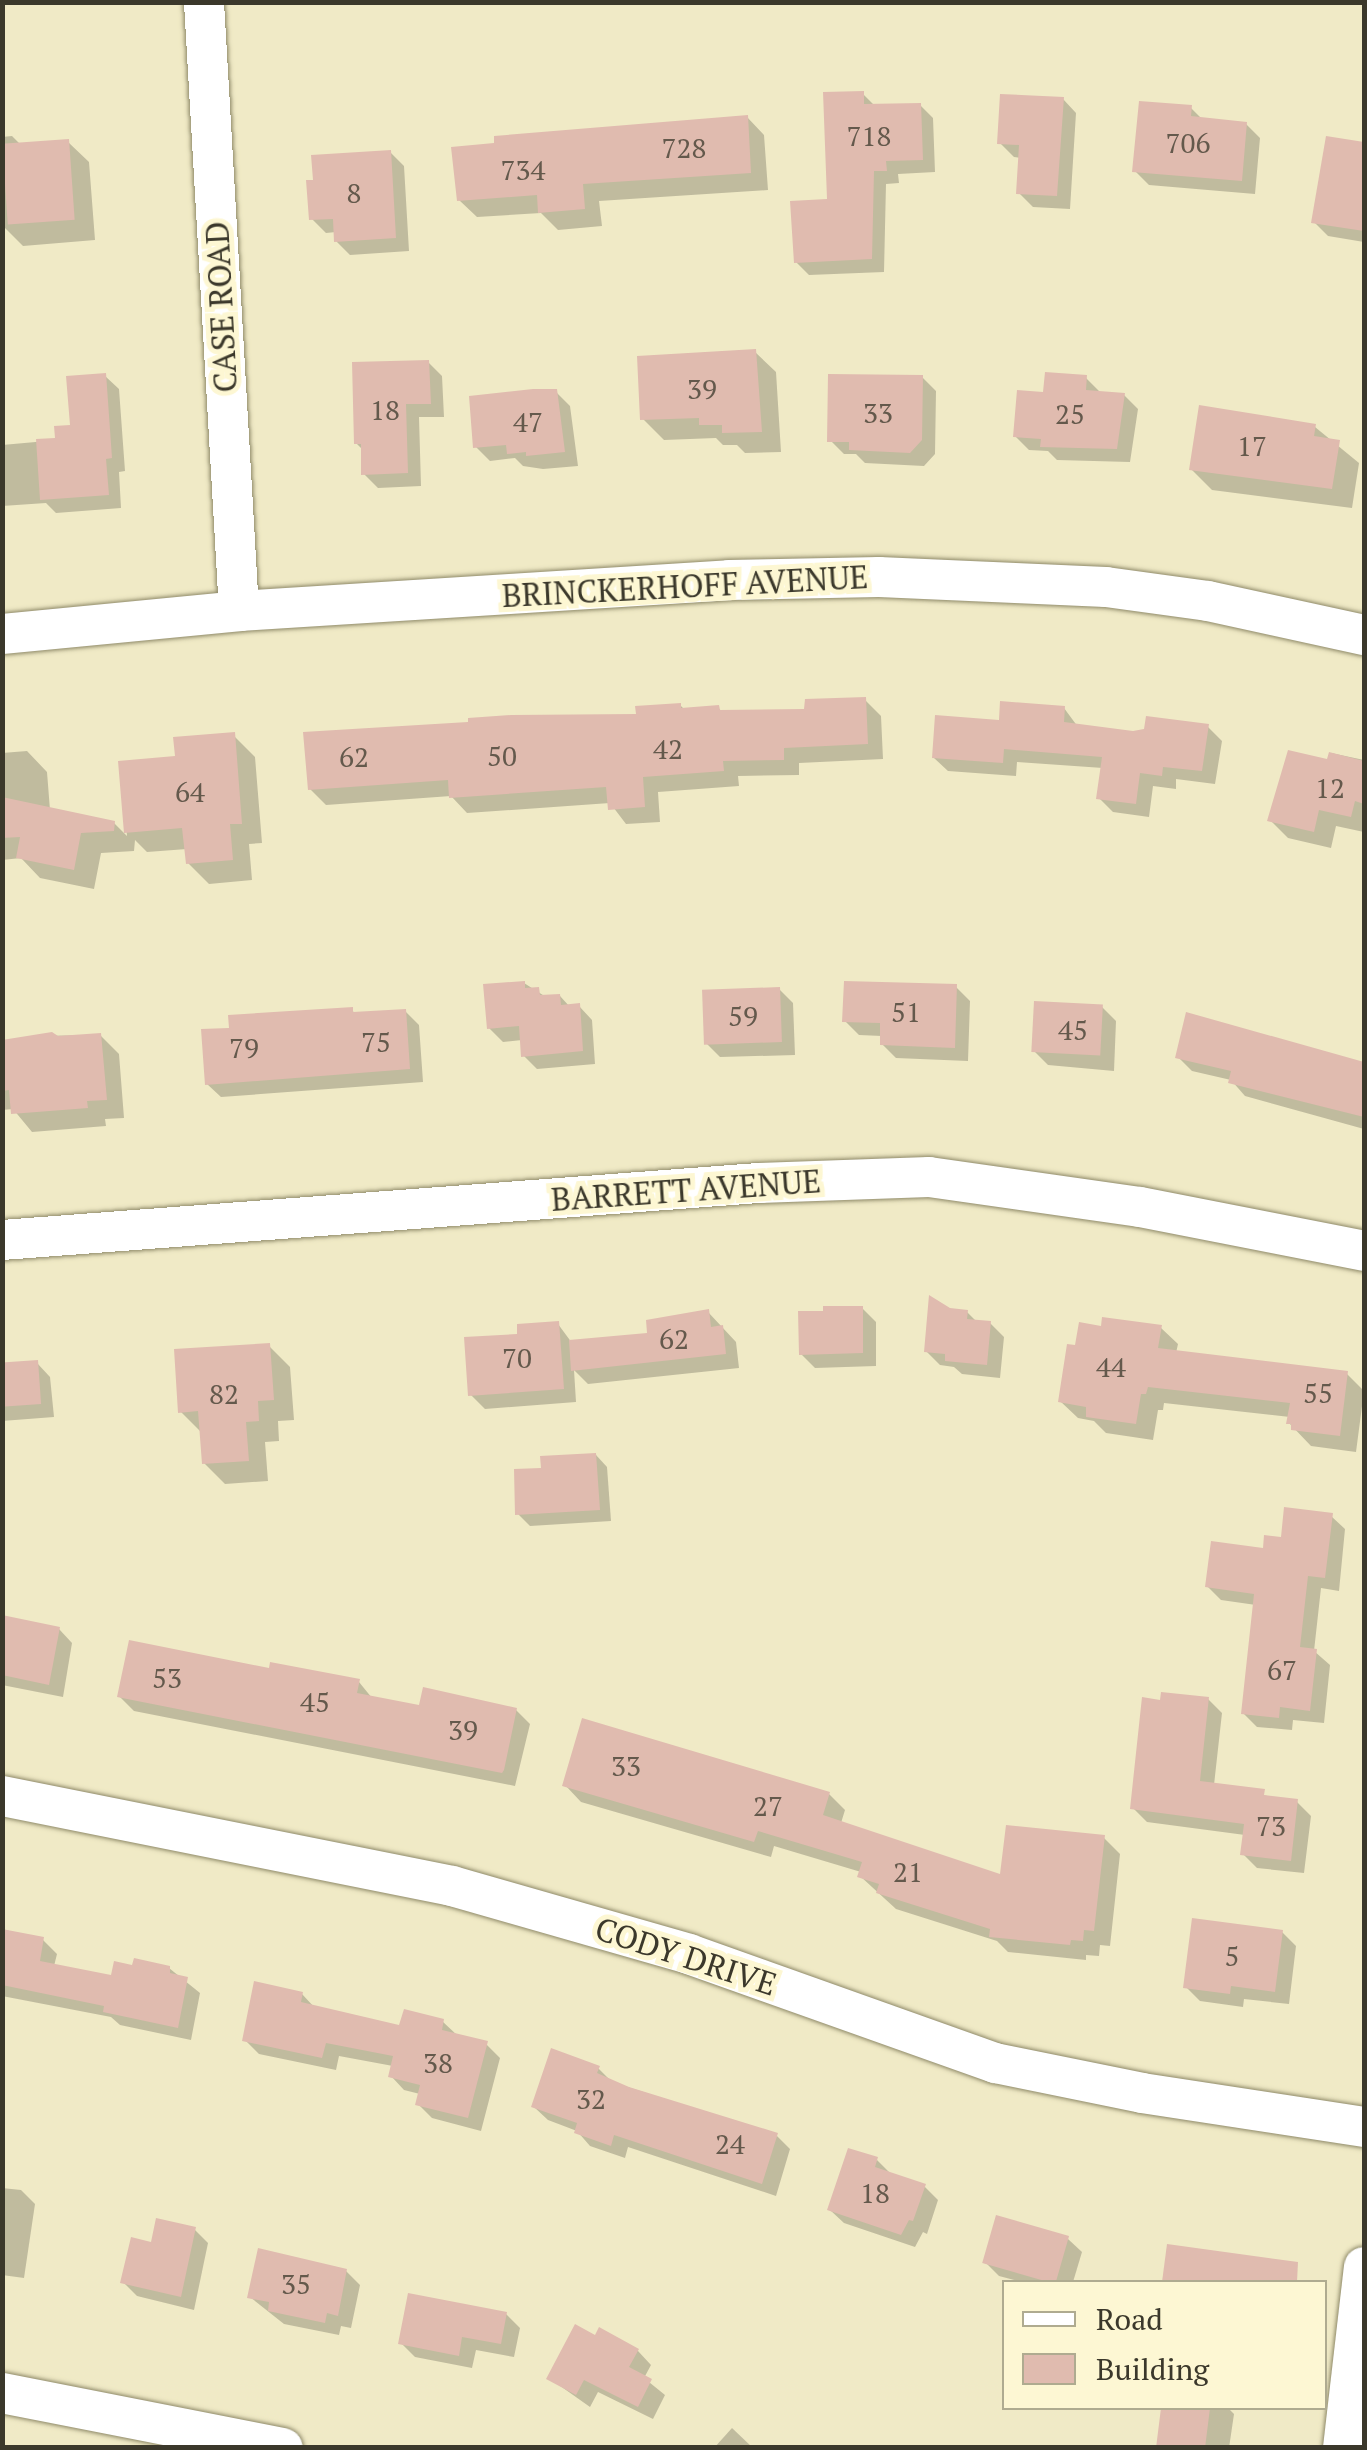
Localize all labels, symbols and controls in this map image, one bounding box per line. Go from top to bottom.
house number: 718 [847,119,891,153]
house number: 706 [1166,126,1210,160]
house number: 728 [662,131,706,165]
house number: 734 [501,153,545,187]
house number: 8 [347,176,361,210]
street label: CASE ROAD [197,221,245,393]
house number: 39 [687,372,717,406]
house number: 18 [370,393,400,427]
house number: 33 [863,396,893,430]
house number: 25 [1055,397,1085,431]
house number: 47 [513,405,543,439]
house number: 17 [1237,429,1267,463]
street label: BRINCKERHOFF AVENUE [501,557,869,615]
house number: 42 [653,732,683,766]
house number: 50 [487,739,517,773]
house number: 62 [339,740,369,774]
house number: 12 [1315,771,1345,805]
house number: 64 [175,775,205,809]
house number: 51 [891,995,921,1029]
house number: 59 [728,999,758,1033]
house number: 45 [1058,1013,1088,1047]
house number: 75 [361,1025,391,1059]
house number: 79 [229,1031,259,1065]
street label: BARRETT AVENUE [550,1161,822,1219]
house number: 62 [659,1322,689,1356]
house number: 70 [502,1341,532,1375]
house number: 44 [1096,1350,1126,1384]
house number: 55 [1303,1376,1333,1410]
house number: 82 [209,1377,239,1411]
house number: 67 [1267,1653,1297,1687]
house number: 53 [152,1661,182,1695]
house number: 45 [300,1685,330,1719]
house number: 39 [448,1713,478,1747]
house number: 33 [611,1749,641,1783]
house number: 27 [753,1789,783,1823]
house number: 73 [1256,1809,1286,1843]
house number: 21 [893,1855,923,1889]
street label: CODY DRIVE [591,1909,781,2003]
house number: 5 [1225,1939,1239,1973]
house number: 38 [423,2046,453,2080]
house number: 32 [576,2082,606,2116]
house number: 24 [715,2127,745,2161]
house number: 18 [860,2176,890,2210]
house number: 35 [281,2267,311,2301]
legend [1002,2280,1327,2410]
text: Road [1096,2299,1163,2339]
text: Building [1096,2349,1209,2389]

